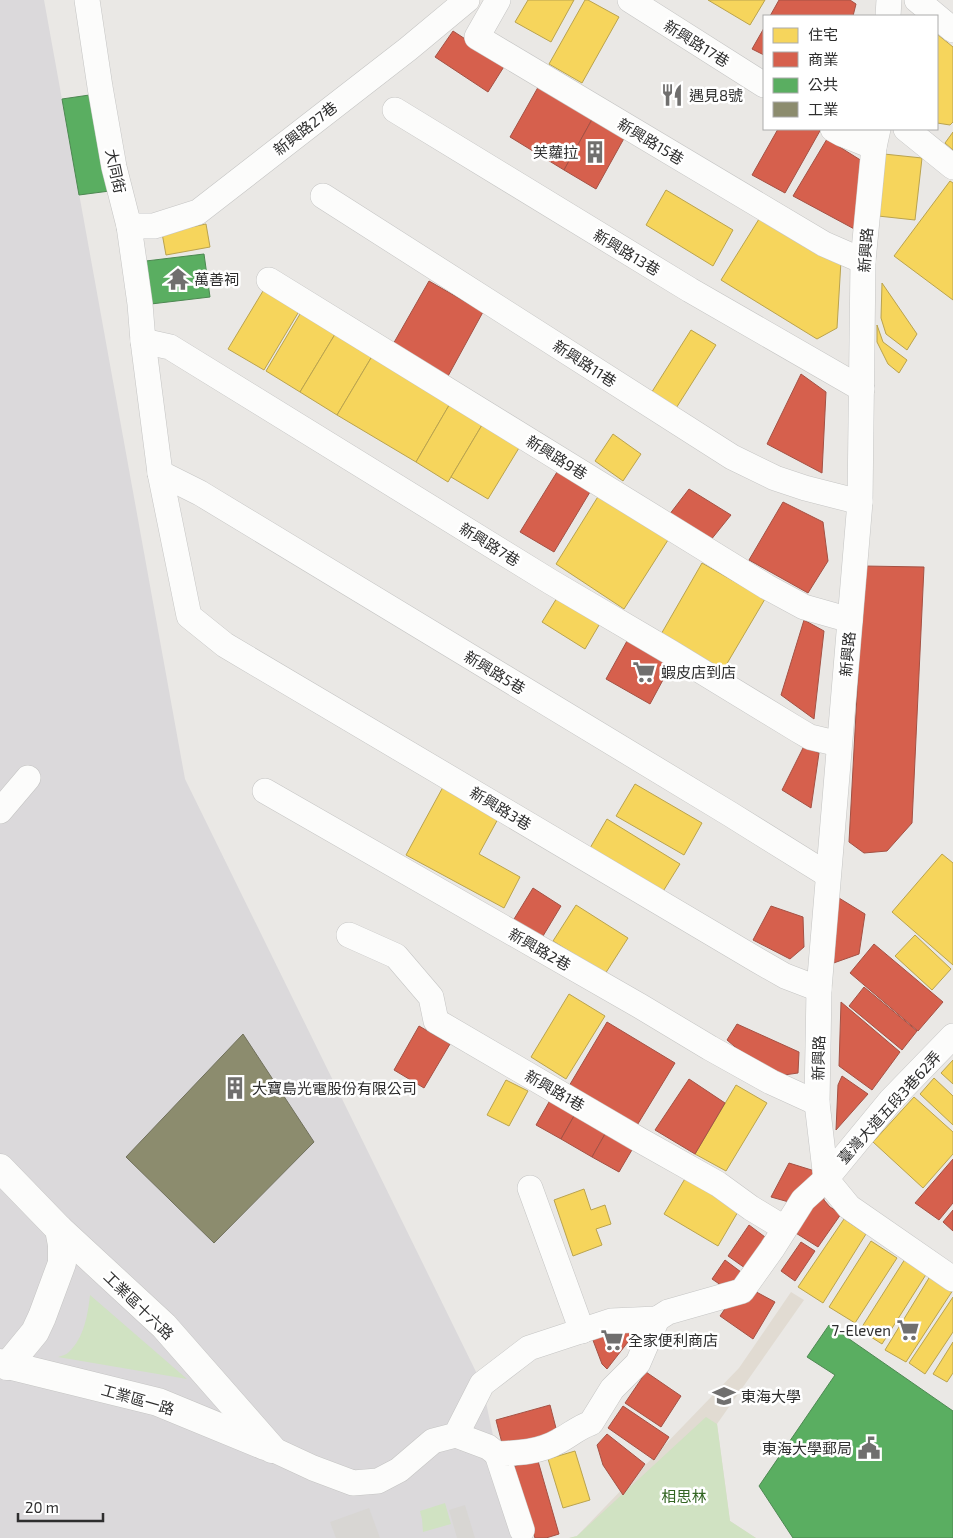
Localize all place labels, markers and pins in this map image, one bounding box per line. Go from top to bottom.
restaurant icon: 遇見8號 [659,82,685,108]
place label: 遇見8號 [689,86,743,104]
building icon: 芙蘿拉 [582,139,608,165]
place label: 芙蘿拉 [533,143,578,161]
temple icon: 萬善祠 [165,266,191,292]
place label: 萬善祠 [194,270,239,288]
supermarket icon: 蝦皮店到店 [631,659,657,685]
place label: 蝦皮店到店 [661,663,736,681]
building icon: 大寶島光電股份有限公司 [222,1075,248,1101]
place label: 大寶島光電股份有限公司 [252,1079,417,1097]
supermarket icon: 7-Eleven [895,1317,921,1343]
place label: 7-Eleven [831,1321,891,1339]
supermarket icon: 全家便利商店 [599,1327,625,1353]
place label: 全家便利商店 [628,1331,718,1349]
school or university icon: 東海大學 [711,1383,737,1409]
place label: 東海大學 [741,1387,801,1405]
public building icon: 東海大學郵局 [856,1435,882,1461]
place label: 東海大學郵局 [762,1439,852,1457]

